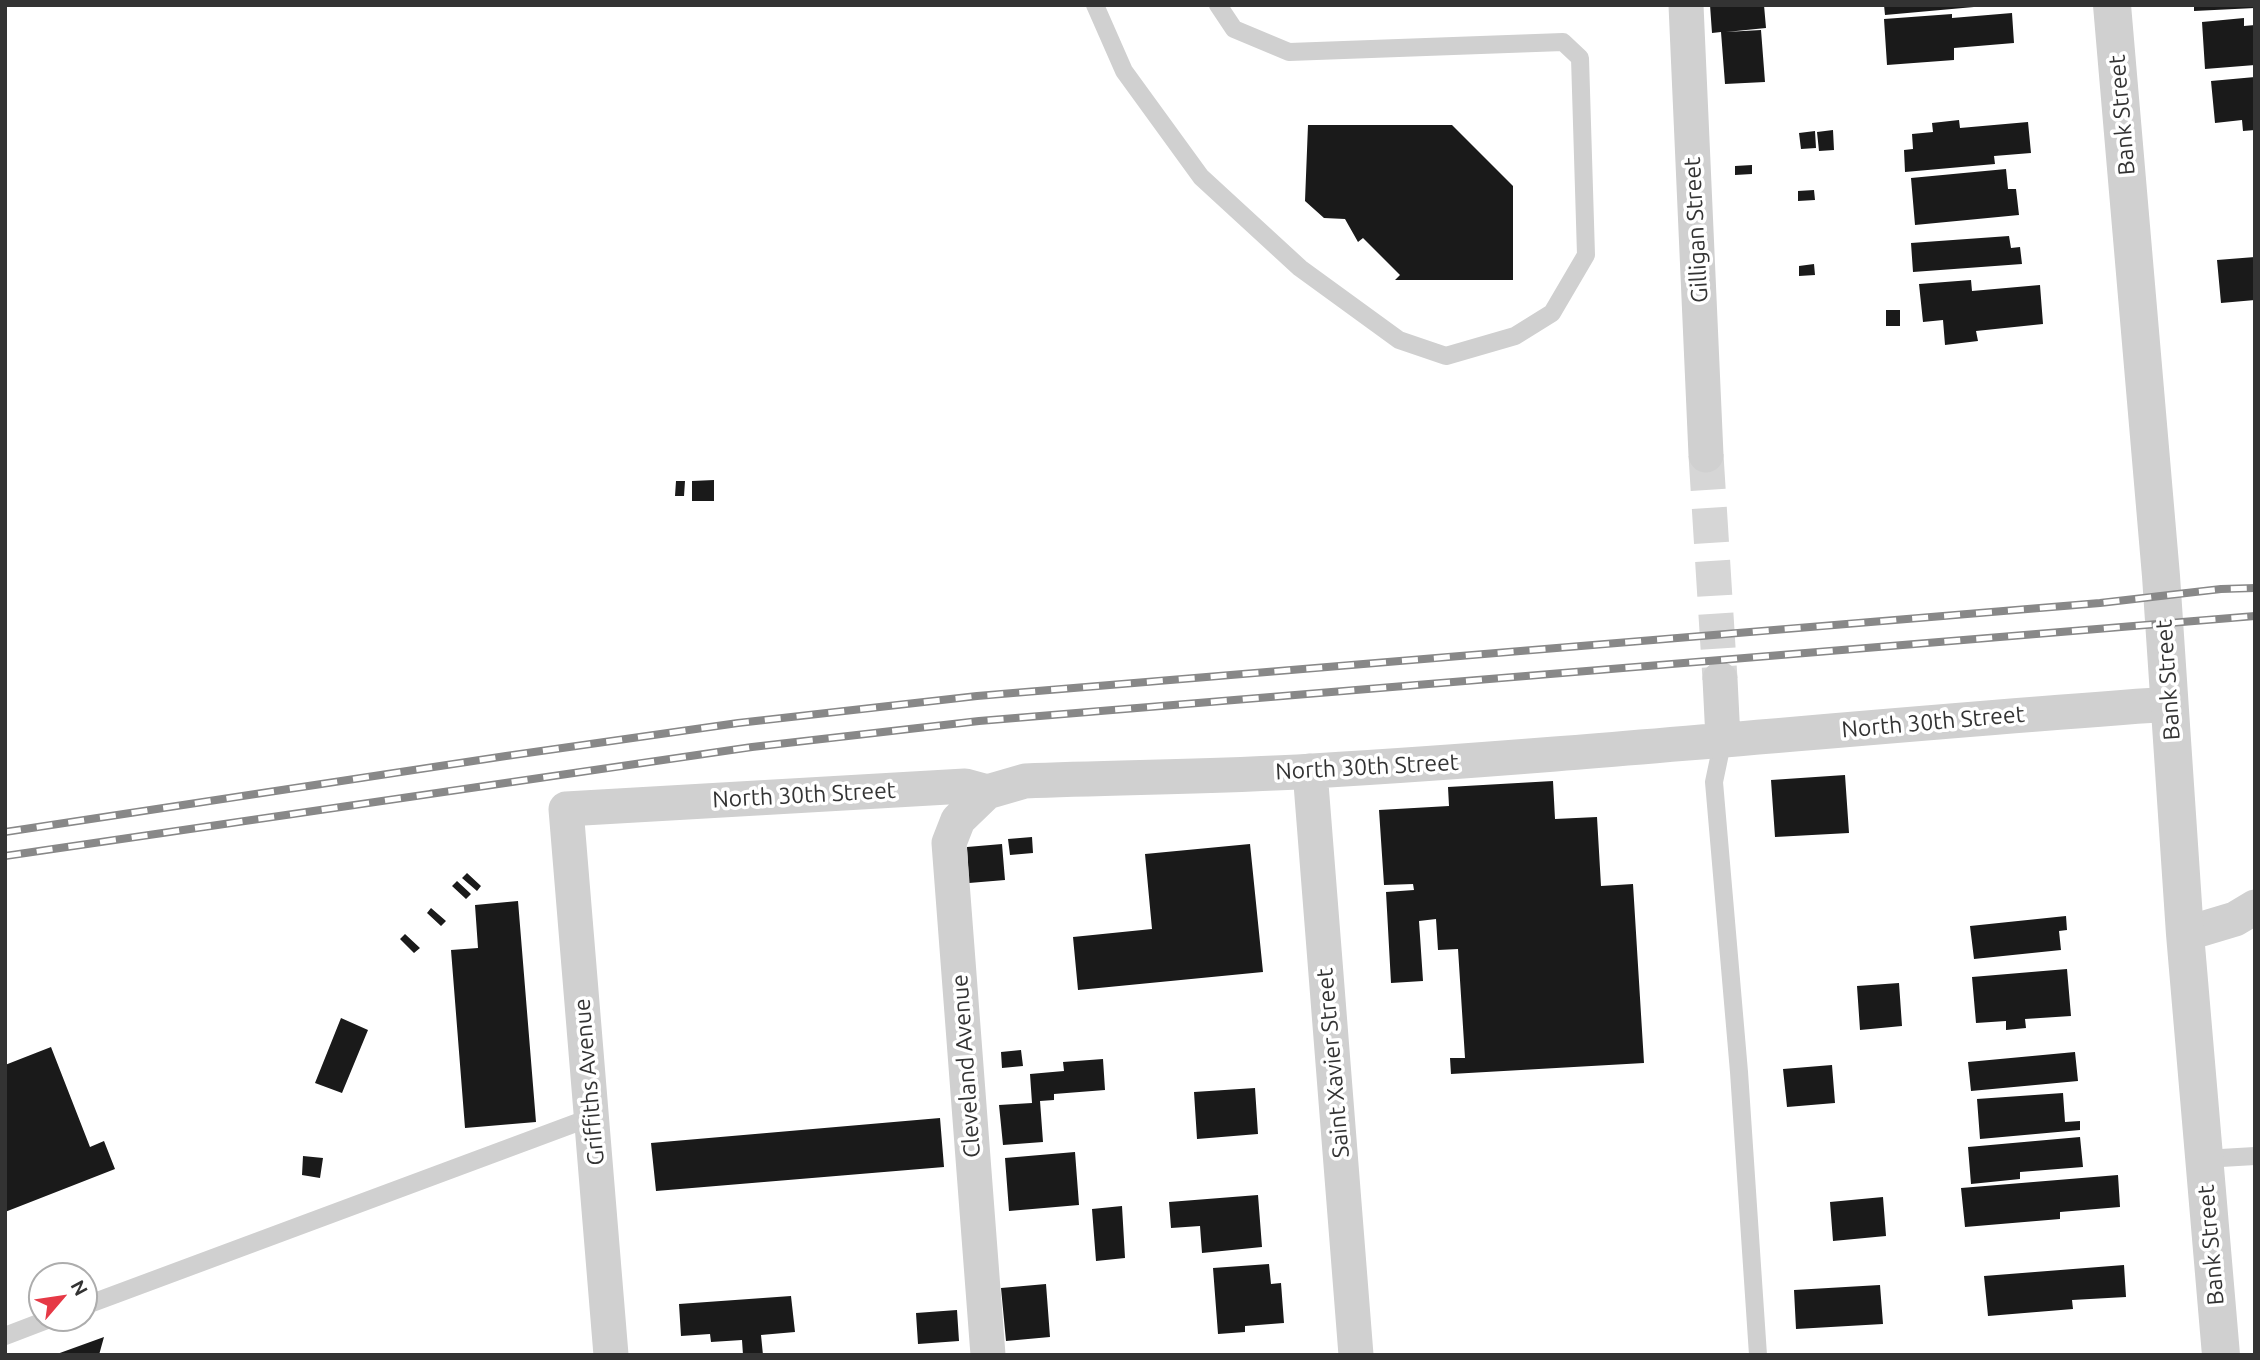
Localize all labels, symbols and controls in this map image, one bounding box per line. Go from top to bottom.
street label: Bank Street [2103,54,2141,176]
street label: Gilligan Street [1678,156,1714,304]
street label: Bank Street [2150,619,2186,741]
street label: North 30th Street [1840,700,2026,744]
street label: North 30th Street [1275,748,1459,786]
street label: North 30th Street [712,776,896,814]
street label: Saint Xavier Street [1311,967,1355,1159]
street label: Cleveland Avenue [946,973,986,1159]
street label: Griffiths Avenue [568,997,610,1167]
street label: Bank Street [2192,1184,2230,1306]
north arrow [28,1262,98,1332]
text: N [67,1276,93,1299]

